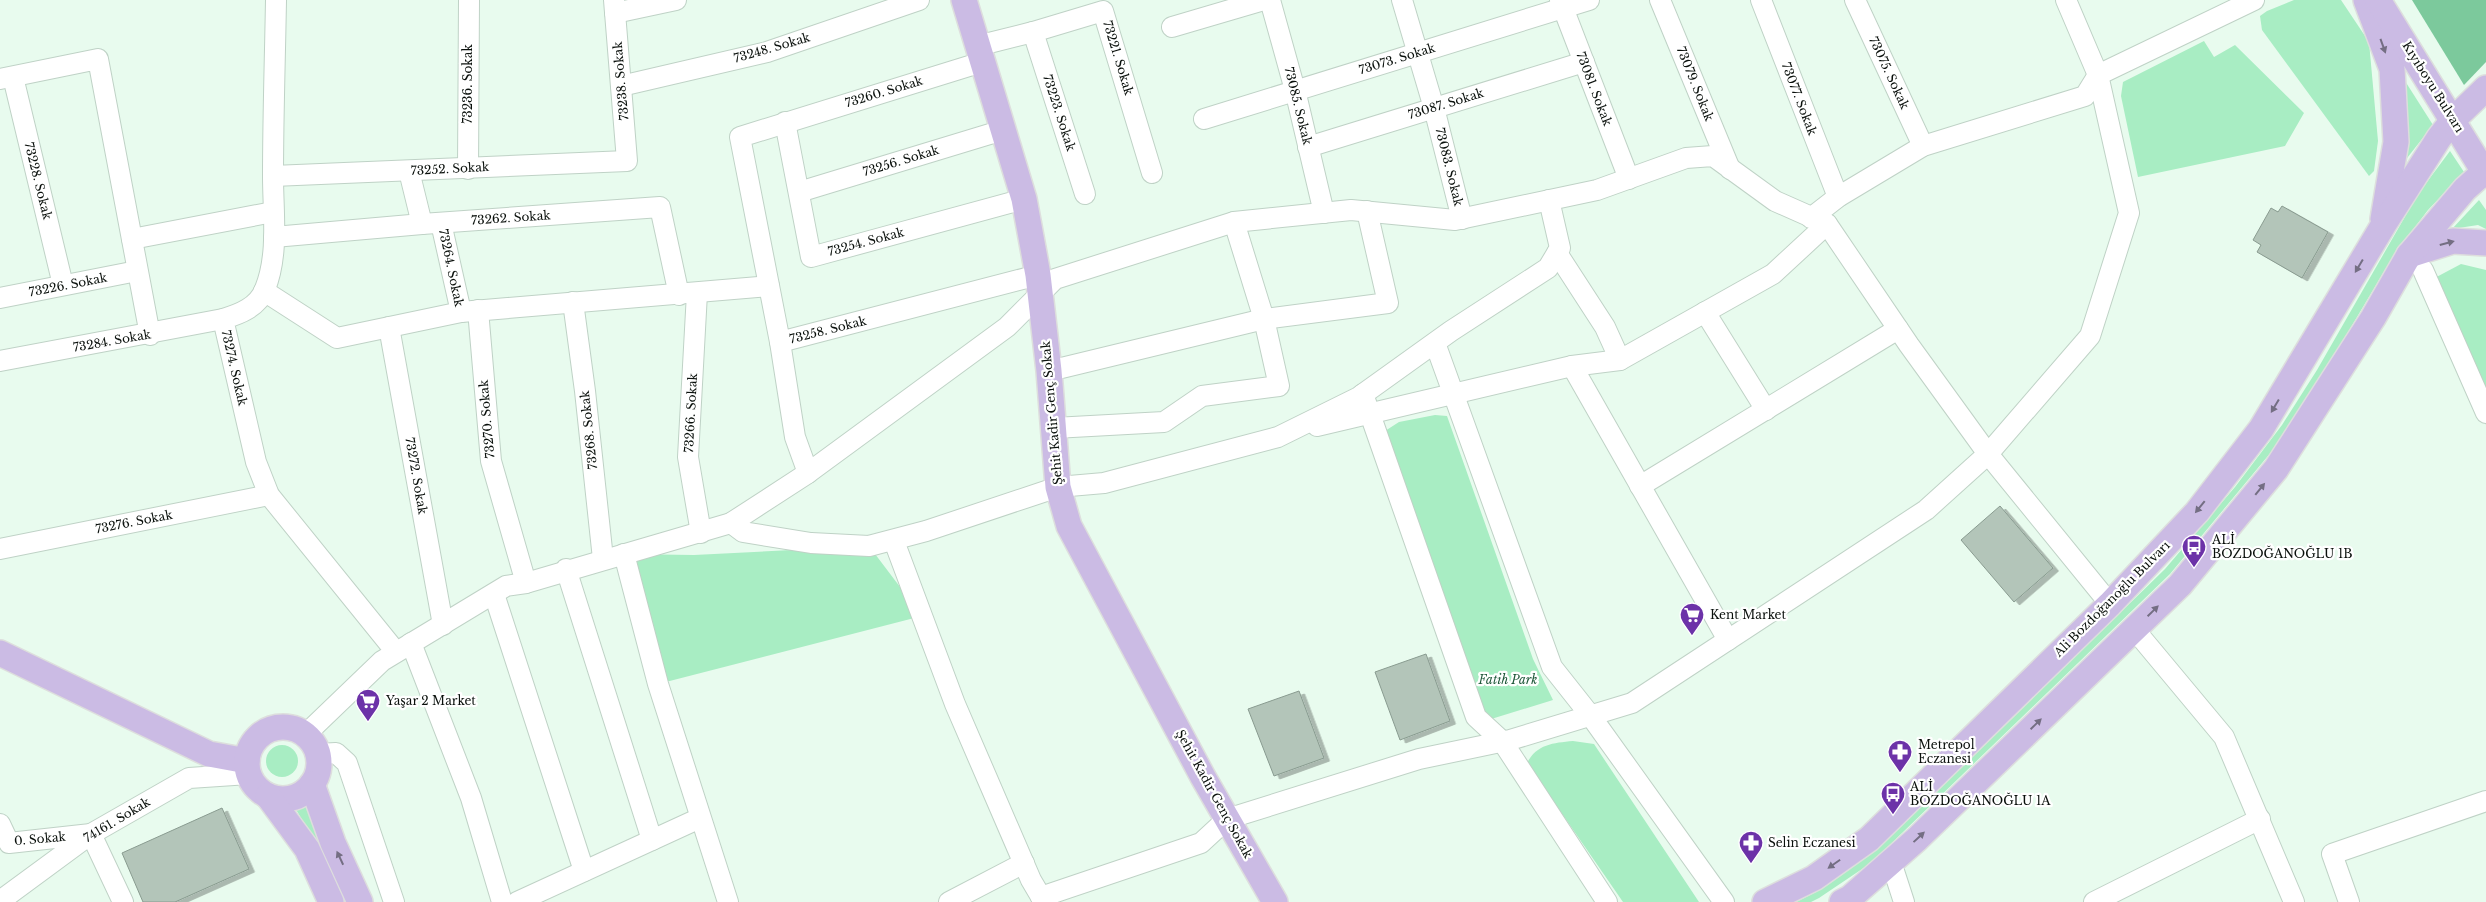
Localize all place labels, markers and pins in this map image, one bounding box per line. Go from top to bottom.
place label: ALİ BOZDOĞANOĞLU 1B [2211,531,2352,561]
bus stop icon: ALİ BOZDOĞANOĞLU 1B [2181,534,2207,568]
supermarket icon: Kent Market [1679,602,1705,636]
place label: Kent Market [1710,607,1786,622]
supermarket icon: Yaşar 2 Market [355,688,381,722]
place label: Yaşar 2 Market [385,693,476,708]
place label: Metrepol Eczanesi [1918,737,1975,766]
pharmacy icon: Metrepol Eczanesi [1887,739,1913,773]
place label: ALİ BOZDOĞANOĞLU 1A [1909,778,2051,808]
bus stop icon: ALİ BOZDOĞANOĞLU 1A [1880,781,1906,815]
pharmacy icon: Selin Eczanesi [1738,830,1764,864]
place label: Selin Eczanesi [1768,835,1855,850]

